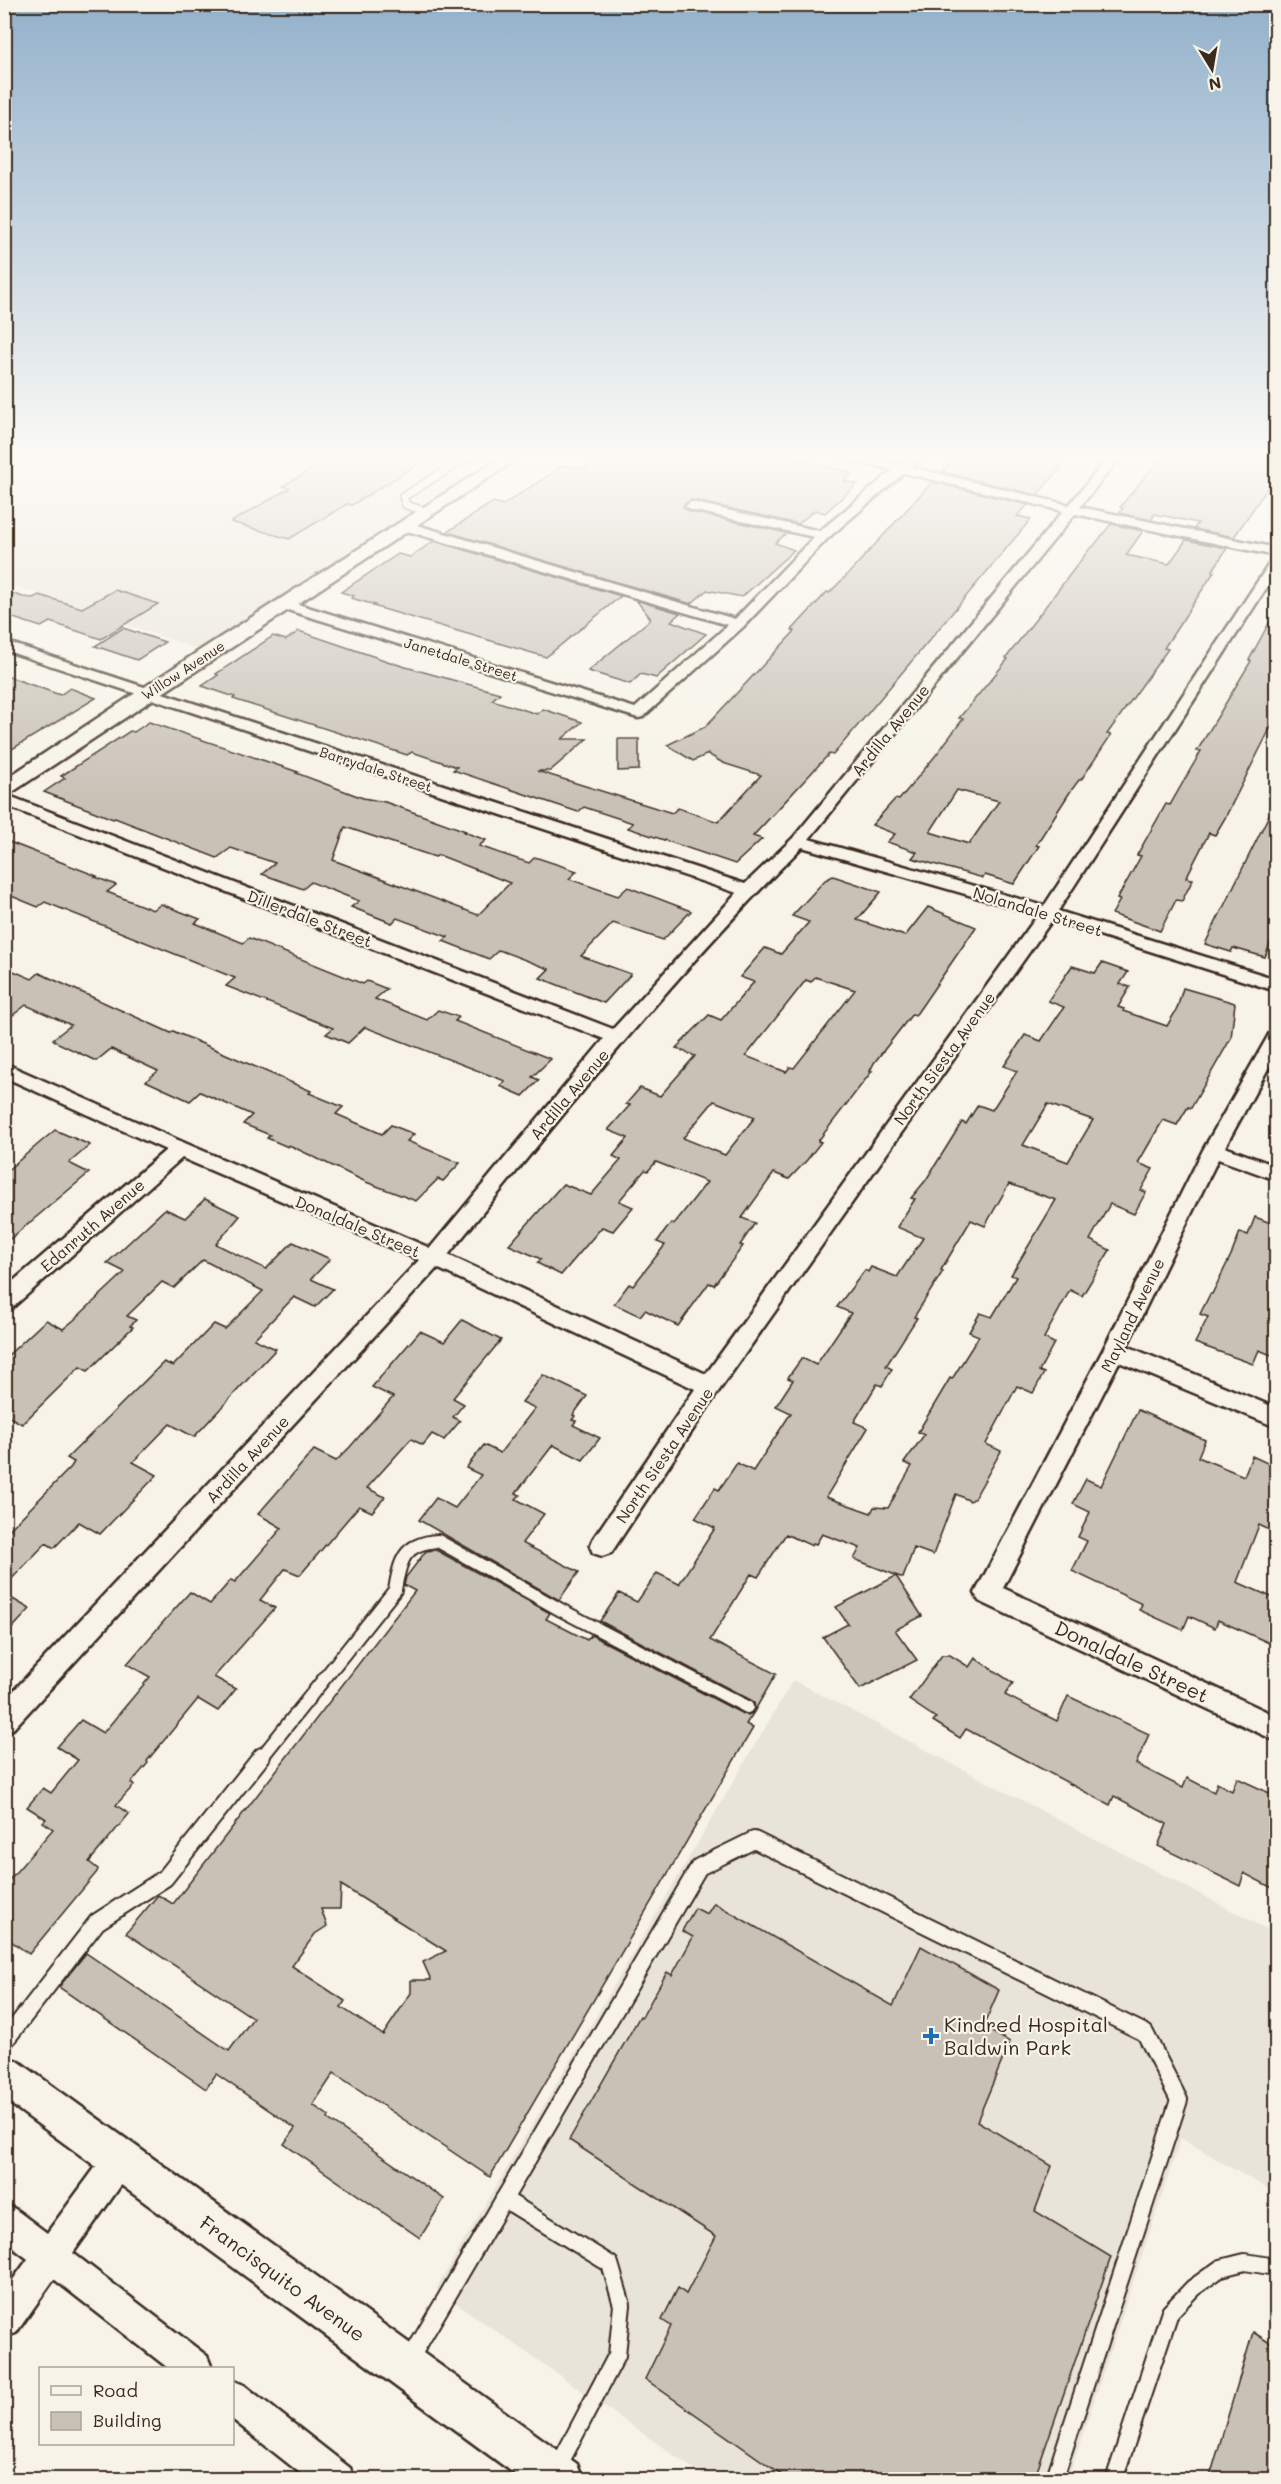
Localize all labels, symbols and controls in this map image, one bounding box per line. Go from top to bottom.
north arrow [1182,39,1242,99]
text: N [1207,73,1223,96]
street label: Janetdale Street [402,633,520,685]
street label: Willow Avenue [138,636,228,704]
street label: Ardilla Avenue [846,680,934,780]
street label: Barrydale Street [317,742,435,796]
street label: Nolandale Street [971,881,1105,941]
street label: Dillerdale Street [245,885,375,951]
street label: North Siesta Avenue [889,987,999,1129]
street label: Ardilla Avenue [525,1044,613,1144]
street label: Edanruth Avenue [35,1174,149,1276]
street label: Donaldale Street [292,1190,424,1262]
street label: Mayland Avenue [1095,1254,1169,1376]
street label: North Siesta Avenue [611,1383,717,1527]
street label: Ardilla Avenue [201,1411,293,1507]
street label: Donaldale Street [1051,1614,1213,1708]
place label: Kindred Hospital Baldwin Park [944,2011,1108,2060]
marker: Kindred Hospital Baldwin Park [922,2027,940,2045]
street label: Francisquito Avenue [195,2209,371,2347]
legend [39,2367,234,2445]
text: Road [93,2378,138,2402]
text: Building [93,2408,161,2432]

